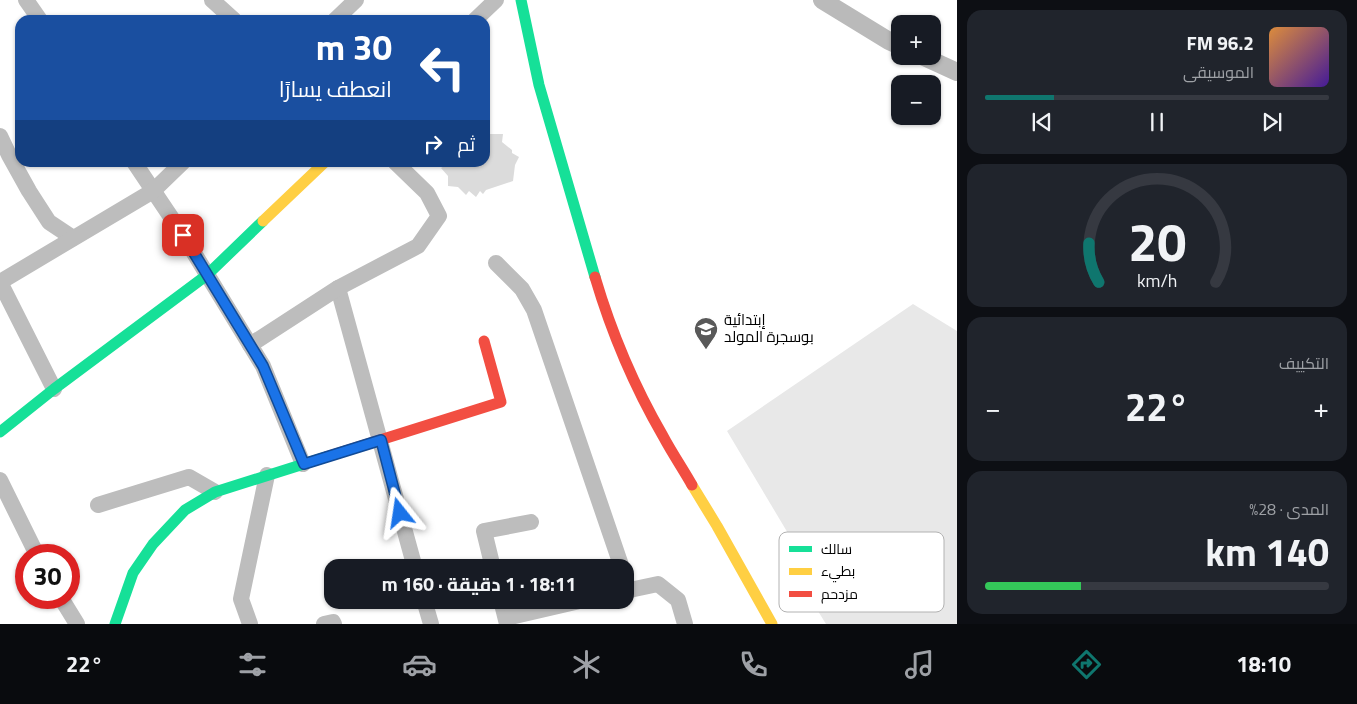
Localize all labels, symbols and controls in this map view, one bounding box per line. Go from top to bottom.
map controls [891,15,941,125]
button: + [891,15,941,65]
text: 30 m [316,20,392,74]
text: 96.2 FM [1187,28,1254,57]
icon: left [410,35,475,100]
text: الموسيقى [1183,60,1254,84]
text: انعطف يسارًا [279,72,392,106]
button: − [891,75,941,125]
icon: previous [1028,108,1056,136]
icon: pause [1143,108,1171,136]
icon: next [1258,108,1286,136]
text: ثم [457,129,475,158]
icon: right [419,130,447,158]
text: 20 [1128,202,1186,281]
pin [162,214,204,256]
icon: arrive [169,221,197,249]
text: km/h [1137,267,1177,294]
place label: إبتدائية بوسجرة المولد [724,308,814,348]
school or university icon: إبتدائية بوسجرة المولد [693,316,719,350]
text: التكييف [1279,351,1329,375]
text: 22° [1125,378,1189,436]
text: − [985,386,1001,429]
text: + [1313,386,1329,429]
position arrow [373,486,425,538]
text: المدى · 28% [1249,497,1329,521]
text: 140 km [1205,523,1329,581]
legend [779,532,944,612]
text: سالك [821,538,852,559]
speed limit sign: 30 [15,544,80,609]
text: بطيء [821,560,855,583]
text: 18:11 · 1 دقيقة · 160 m [382,569,576,598]
text: مزدحم [821,583,858,604]
text: 22° [66,647,103,681]
icon: filters [235,647,270,682]
icon: car [402,647,437,682]
icon: climate [569,647,604,682]
icon: phone [736,647,771,682]
icon: music [902,647,937,682]
icon: directions [1069,647,1104,682]
text: 18:10 [1236,647,1291,681]

